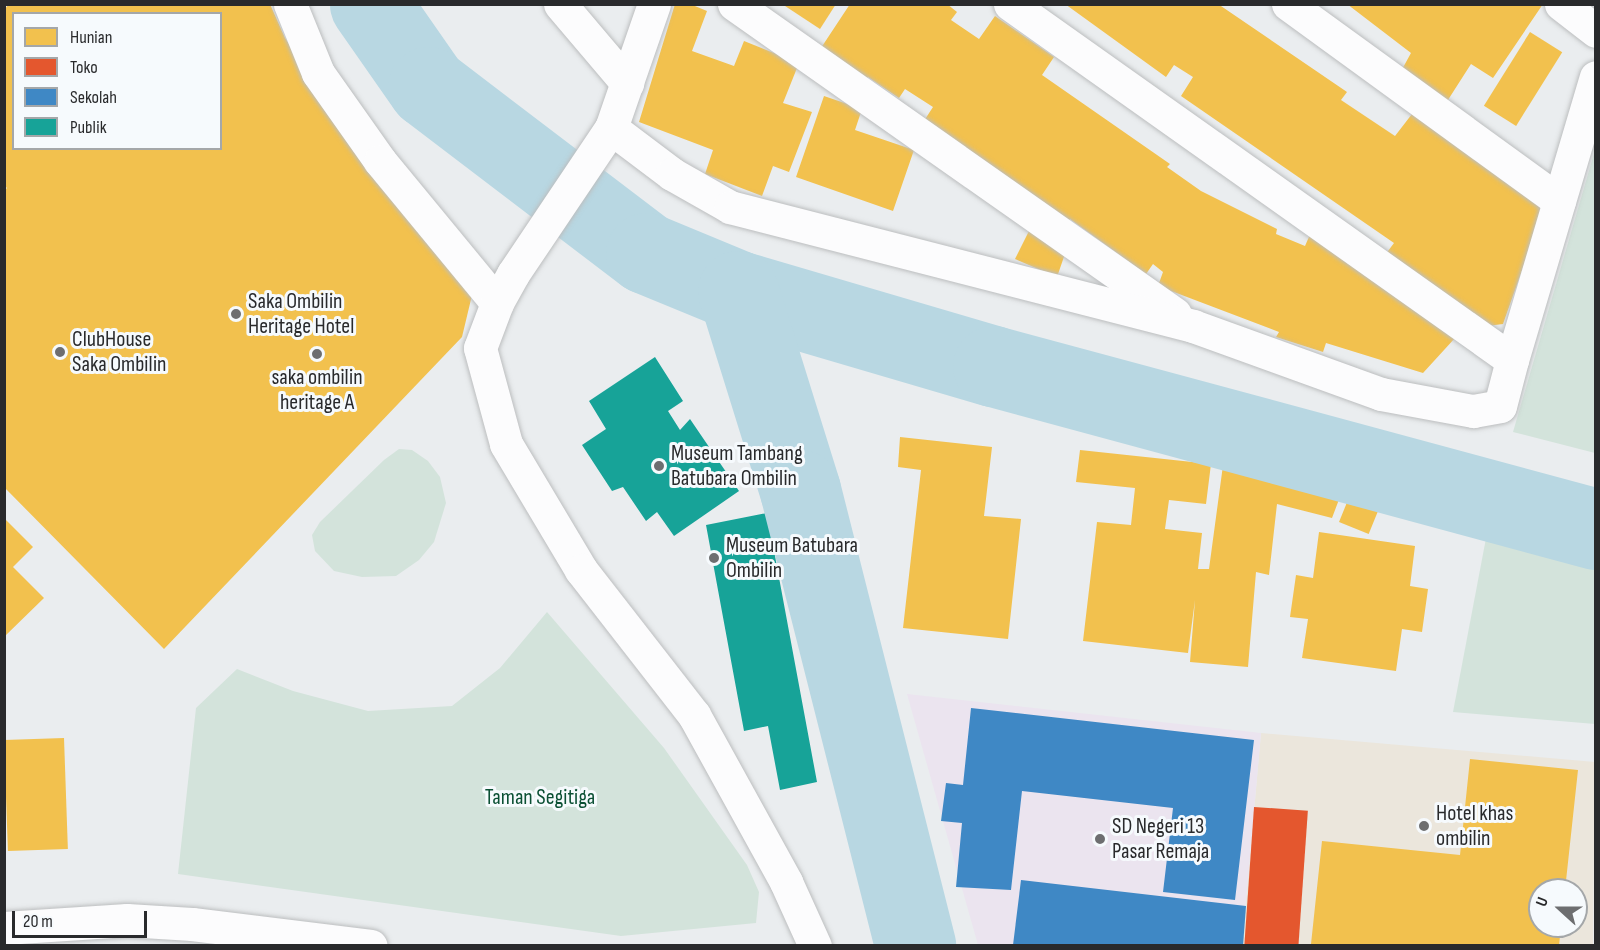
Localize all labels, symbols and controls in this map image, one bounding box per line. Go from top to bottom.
legend [12,12,222,150]
text: Hunian [70,27,112,48]
text: Toko [70,57,98,78]
text: Sekolah [70,87,117,108]
text: Publik [70,117,107,138]
place label: Saka Ombilin Heritage Hotel [248,288,354,340]
marker: Saka Ombilin Heritage Hotel [229,307,243,321]
place label: ClubHouse Saka Ombilin [72,326,167,378]
marker: ClubHouse Saka Ombilin [53,345,67,359]
marker: saka ombilin heritage A [310,347,324,361]
place label: saka ombilin heritage A [271,364,363,416]
place label: Museum Tambang Batubara Ombilin [671,440,803,492]
marker: Museum Tambang Batubara Ombilin [652,459,666,473]
place label: Museum Batubara Ombilin [726,532,858,584]
marker: Museum Batubara Ombilin [707,551,721,565]
park label: Taman Segitiga [485,785,595,811]
place label: Hotel khas ombilin [1436,800,1513,852]
place label: SD Negeri 13 Pasar Remaja [1112,813,1209,864]
marker: Hotel khas ombilin [1417,819,1431,833]
marker: SD Negeri 13 Pasar Remaja [1093,832,1107,846]
north arrow [1528,878,1588,938]
text: U [1532,895,1553,909]
scale bar [15,899,150,937]
text: 20 m [23,911,53,932]

